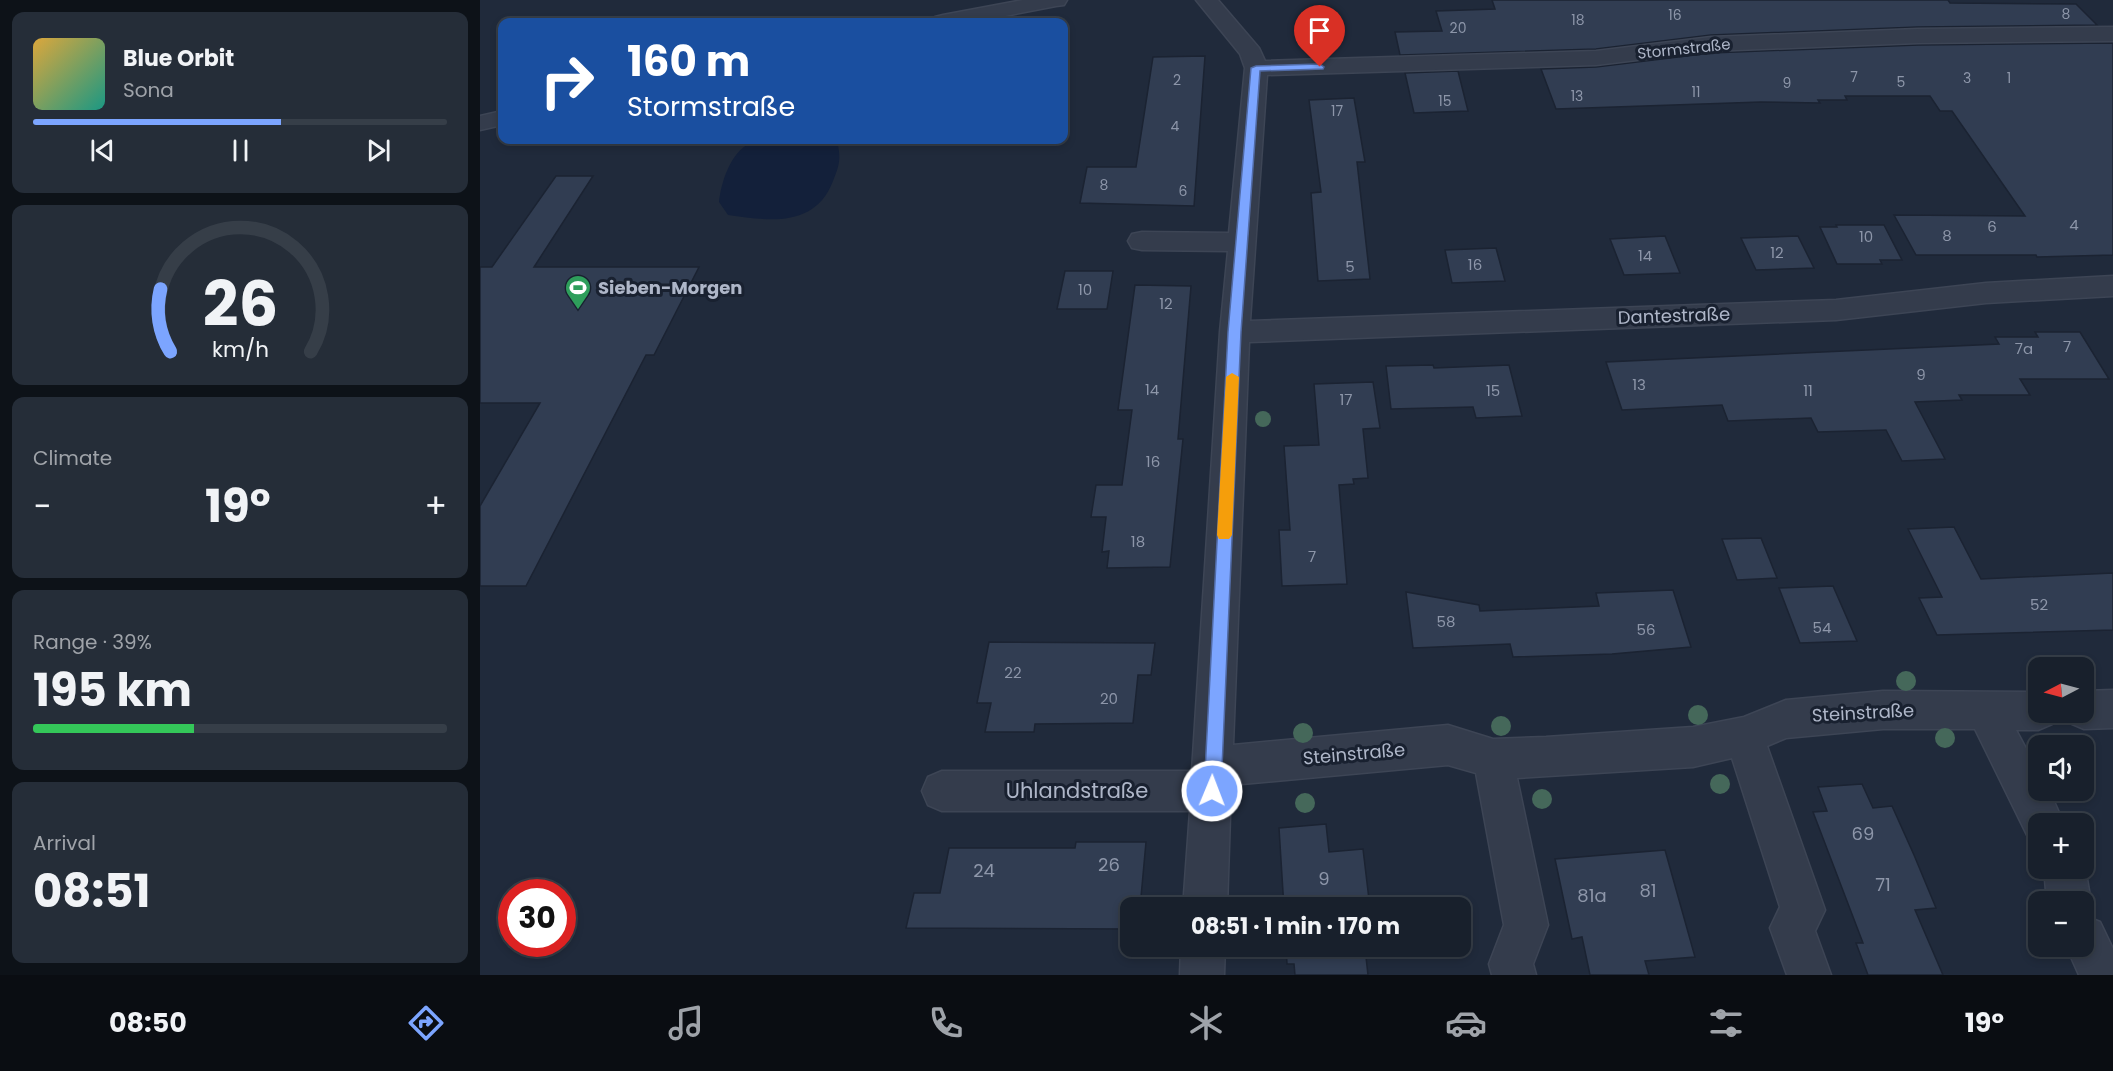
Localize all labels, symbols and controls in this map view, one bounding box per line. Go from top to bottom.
house number: 8 [2062,4,2071,24]
pin [1294,5,1345,67]
house number: 16 [1668,5,1682,25]
house number: 18 [1571,10,1585,30]
icon: arrive [1303,14,1336,47]
house number: 20 [1450,18,1466,38]
text: 160 m [627,32,750,91]
street label: Stormstraße [1636,33,1732,64]
icon: right [528,42,606,120]
text: Blue Orbit [123,43,234,74]
house number: 7 [1850,67,1858,87]
house number: 3 [1963,68,1971,88]
house number: 1 [2007,68,2011,88]
house number: 2 [1173,70,1181,90]
house number: 5 [1897,72,1905,92]
house number: 9 [1783,73,1791,93]
text: Sona [123,76,174,104]
house number: 11 [1692,82,1700,102]
house number: 13 [1571,86,1583,106]
text: Stormstraße [627,88,795,125]
house number: 15 [1438,91,1452,111]
house number: 17 [1331,101,1343,121]
house number: 4 [1171,116,1180,136]
icon: previous [86,134,119,167]
icon: pause [224,134,257,167]
icon: next [362,134,395,167]
house number: 8 [1100,175,1109,195]
house number: 6 [1179,181,1188,201]
house number: 4 [2069,214,2079,235]
house number: 6 [1987,216,1997,237]
house number: 8 [1942,225,1952,246]
house number: 10 [1859,226,1873,247]
house number: 12 [1770,242,1784,263]
house number: 14 [1638,245,1652,266]
house number: 16 [1468,254,1482,275]
house number: 5 [1345,256,1355,277]
text: 26 [202,260,278,348]
sports icon: Sieben-Morgen [563,273,593,311]
place label: Sieben-Morgen [598,275,743,300]
house number: 10 [1078,279,1092,300]
house number: 12 [1159,293,1173,314]
street label: Dantestraße [1617,301,1731,330]
text: km/h [211,334,269,365]
house number: 7 [2063,336,2071,357]
house number: 7a [2015,338,2033,359]
house number: 9 [1916,364,1926,385]
house number: 13 [1632,374,1646,395]
house number: 14 [1145,379,1159,400]
house number: 15 [1486,380,1500,401]
house number: 11 [1803,380,1813,401]
house number: 17 [1340,389,1353,410]
text: Climate [33,444,112,472]
house number: 16 [1146,451,1160,472]
text: 19° [205,475,271,538]
text: − [33,483,51,530]
text: + [424,483,447,530]
house number: 18 [1131,531,1145,552]
house number: 7 [1308,546,1316,567]
house number: 52 [2030,594,2048,615]
house number: 58 [1437,611,1455,632]
house number: 54 [1813,617,1831,638]
house number: 56 [1637,619,1655,640]
text: Range · 39% [33,628,152,656]
north arrow [2028,657,2094,723]
map controls [2028,657,2094,957]
text: 195 km [33,659,192,722]
house number: 22 [1004,662,1022,683]
house number: 20 [1100,688,1118,709]
street label: Steinstraße [1811,697,1915,728]
button: sound [2028,735,2094,801]
street label: Steinstraße [1302,737,1406,770]
position arrow [1180,759,1244,823]
street label: Uhlandstraße [1006,776,1148,805]
button: + [2028,813,2094,879]
house number: 69 [1852,821,1874,846]
text: Arrival [33,829,96,857]
house number: 26 [1098,852,1120,877]
house number: 24 [973,858,995,883]
text: 08:51 [33,860,150,923]
house number: 9 [1318,866,1330,891]
house number: 71 [1875,872,1891,897]
house number: 81 [1639,878,1657,903]
speed limit sign: 30 [498,879,576,957]
house number: 81a [1577,883,1607,908]
button: − [2028,891,2094,957]
text: 08:51 · 1 min · 170 m [1191,911,1400,942]
icon: directions [405,1002,447,1044]
icon: music [665,1002,707,1044]
icon: phone [925,1002,967,1044]
icon: climate [1185,1002,1227,1044]
icon: car [1445,1002,1487,1044]
icon: filters [1705,1002,1747,1044]
text: 08:50 [109,1004,187,1041]
text: 19° [1965,1004,2004,1041]

